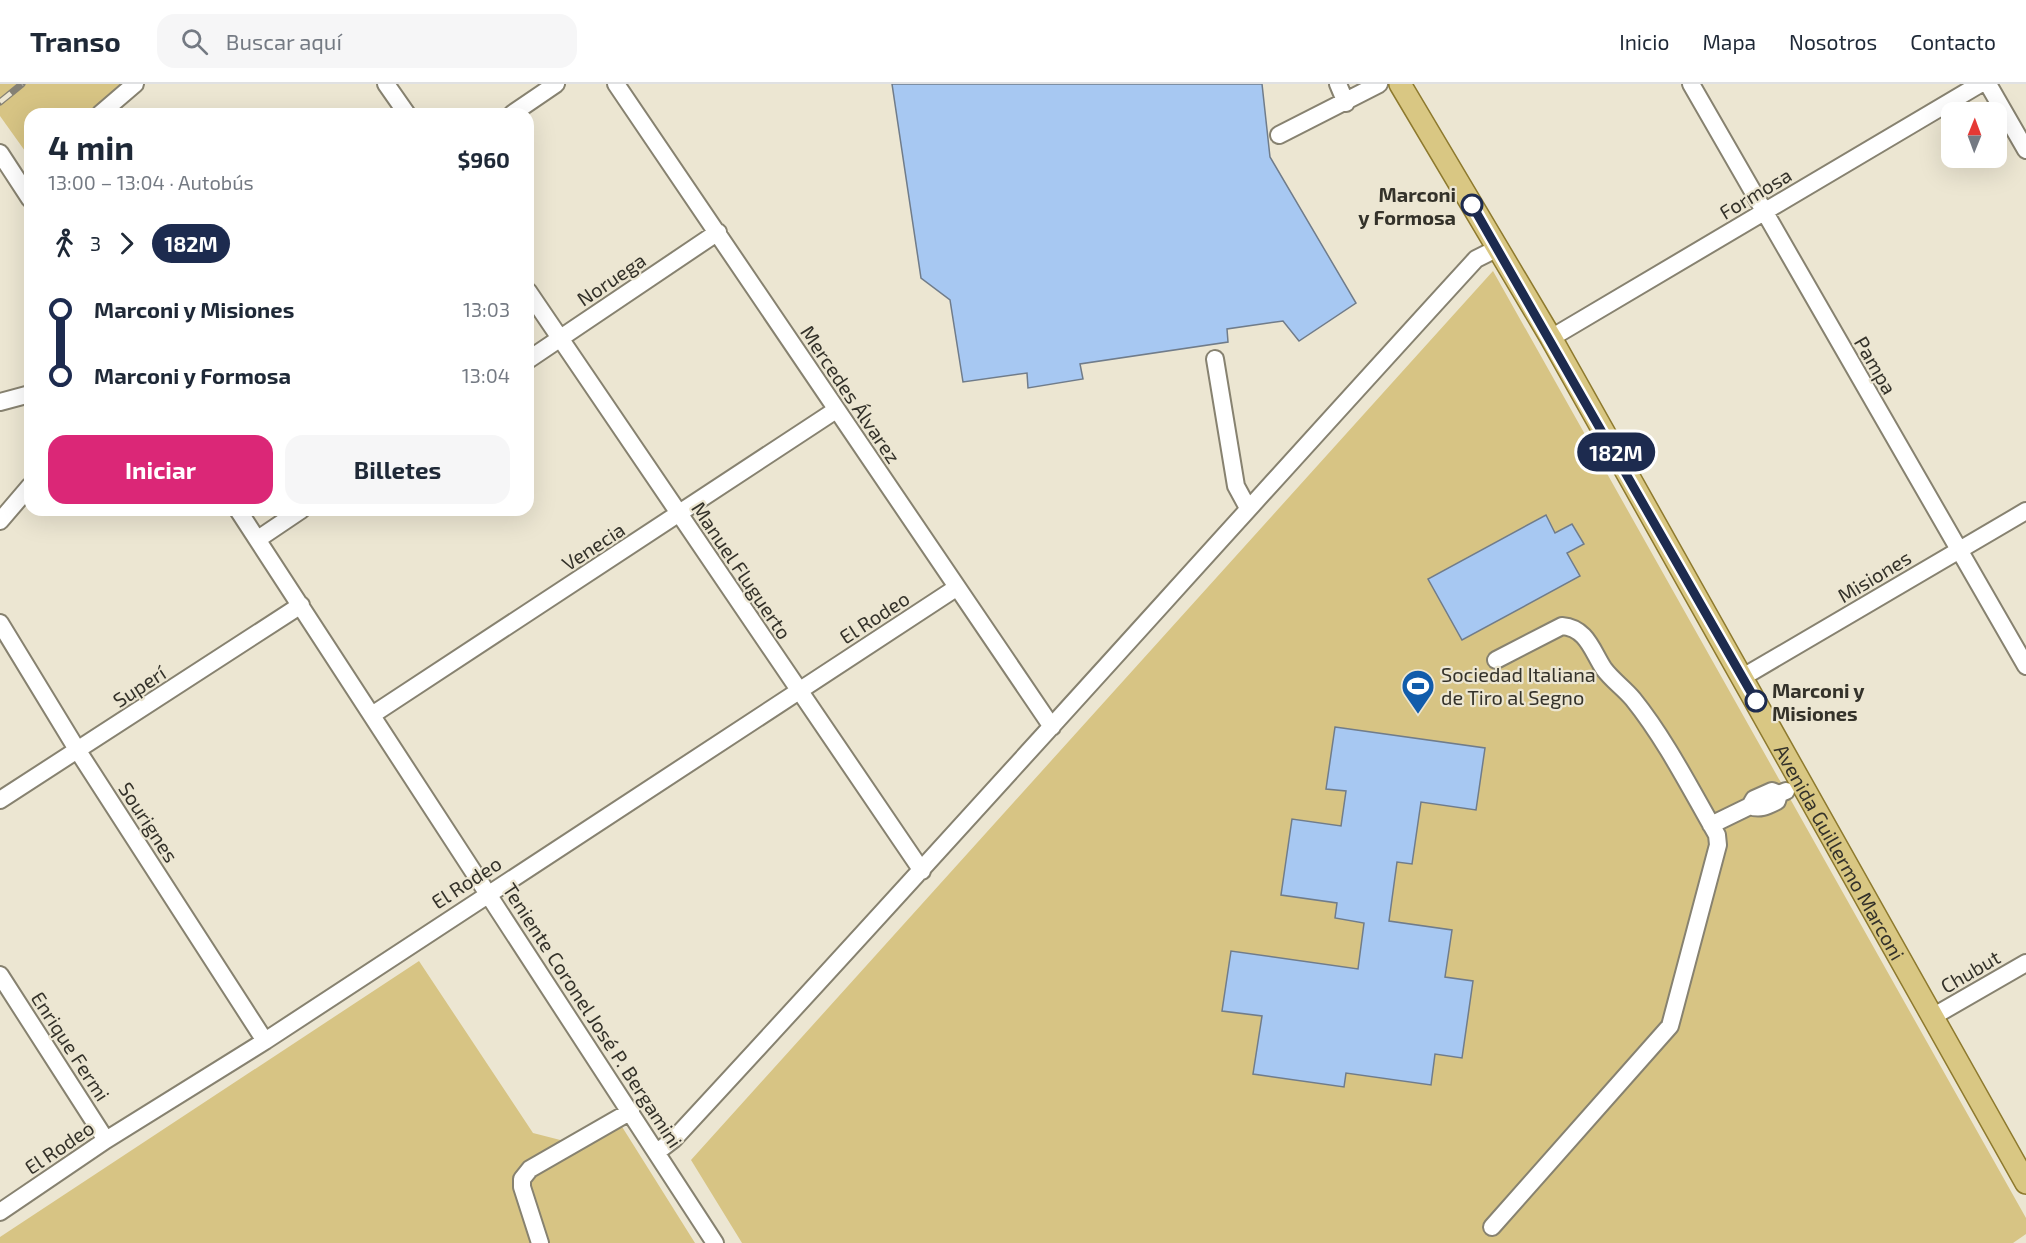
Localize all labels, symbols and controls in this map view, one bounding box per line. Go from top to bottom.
search box [157,14,577,68]
text: Transo [30,24,121,58]
icon: search [178,25,211,58]
text: Buscar aquí [226,28,342,54]
text: Inicio [1619,29,1669,54]
text: Mapa [1702,29,1756,54]
text: Nosotros [1789,29,1877,54]
text: Contacto [1910,29,1996,54]
north arrow [1941,102,2007,168]
map controls [1941,102,2007,168]
text: 4 min [48,127,134,167]
text: $960 [457,146,510,172]
street label: Formosa [1715,162,1795,224]
text: 13:00 – 13:04 · Autobús [48,170,254,194]
place label: Marconi y Formosa [1358,182,1456,230]
marker: Marconi y Formosa [1461,194,1483,216]
icon: walk [48,227,81,260]
icon: forward [110,227,143,260]
text: 3 [90,231,101,255]
text: 182M [164,231,218,256]
street label: Noruega [572,247,650,311]
text: Marconi y Misiones [94,296,294,322]
text: 13:03 [463,297,510,321]
street label: Mercedes Álvarez [796,321,906,467]
street label: Pampa [1850,332,1902,398]
text: Marconi y Formosa [94,362,291,388]
text: 13:04 [462,363,510,387]
line badge: 182M [1574,432,1658,472]
button: Iniciar [48,435,273,504]
button: Billetes [285,435,510,504]
text: 182M [1589,440,1643,465]
street label: Manuel Fluguerto [687,497,797,643]
street label: Venecia [557,517,629,575]
street label: Misiones [1833,545,1915,607]
street label: El Rodeo [835,586,913,648]
street label: Superí [108,660,171,712]
place label: Sociedad Italiana de Tiro al Segno [1441,662,1596,709]
sports icon: Sociedad Italiana de Tiro al Segno [1400,668,1436,715]
place label: Marconi y Misiones [1772,678,1865,725]
marker: Marconi y Misiones [1745,690,1767,712]
street label: Avenida Guillermo Marconi [1770,740,1910,964]
street label: Sourignes [114,777,184,867]
street label: El Rodeo [427,851,505,913]
street label: Teniente Coronel José P. Bergamini [498,878,688,1152]
street label: Chubut [1936,944,2004,998]
street label: Enrique Fermi [27,987,115,1105]
street label: El Rodeo [20,1115,98,1179]

